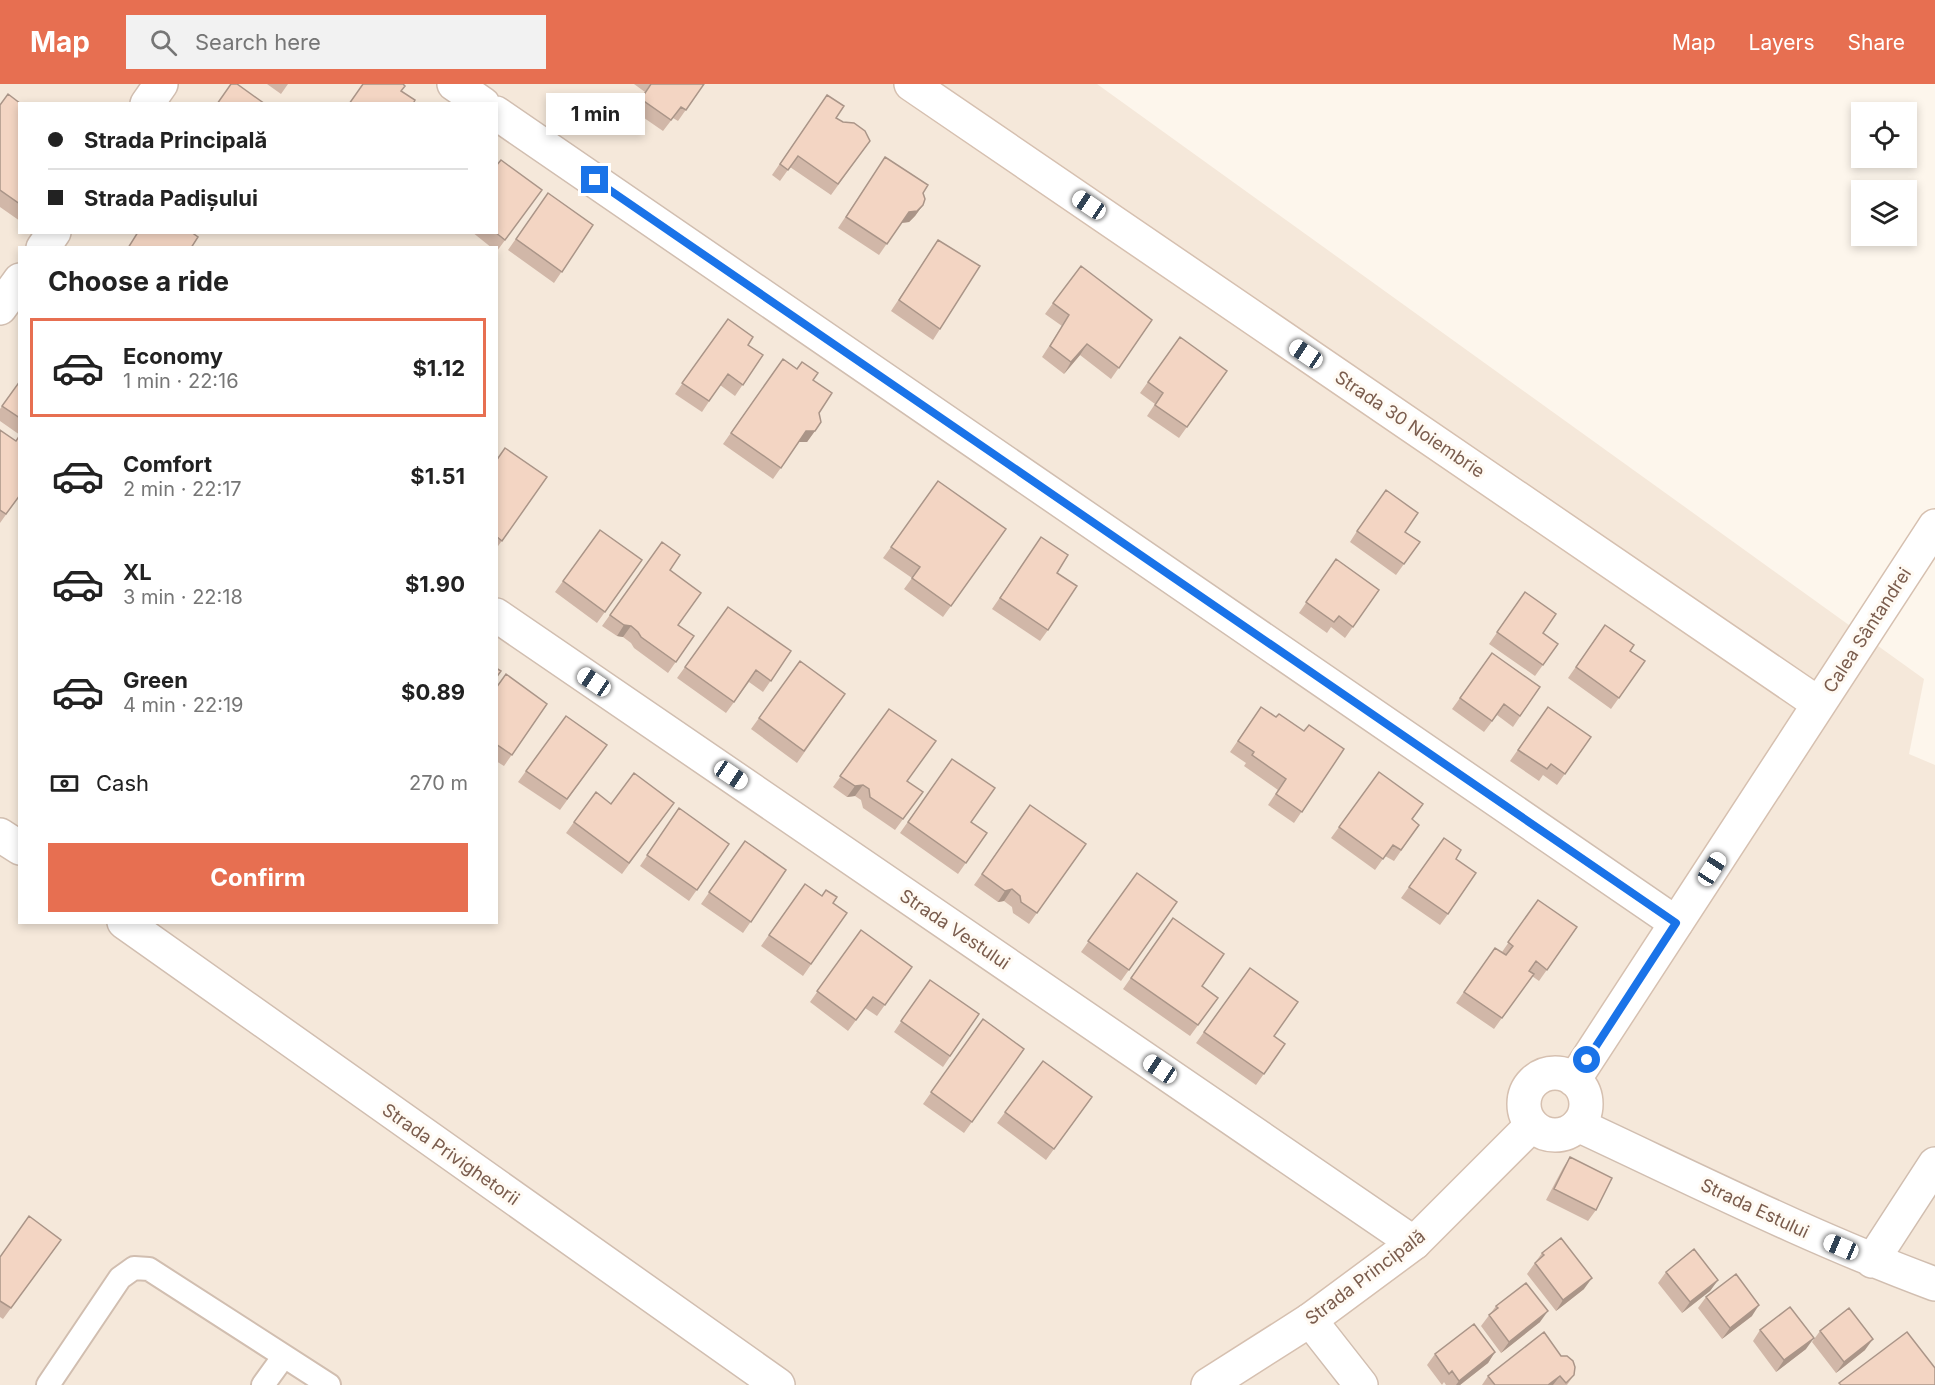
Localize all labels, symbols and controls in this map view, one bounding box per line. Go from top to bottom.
search box [126,15,546,69]
text: Map [30,25,90,59]
icon: search [147,26,180,59]
text: Search here [195,29,321,55]
text: Map [1672,30,1716,55]
text: Layers [1749,30,1815,55]
text: Share [1848,30,1905,55]
callout: 1 min [546,93,644,135]
text: 1 min [571,102,620,126]
map controls [1851,102,1917,246]
button: locate [1851,102,1917,168]
text: Strada Principală [84,127,267,153]
route end [581,166,608,193]
button: layers [1851,180,1917,246]
text: Strada Padișului [84,185,258,211]
car [1069,187,1109,223]
text: Choose a ride [48,265,229,298]
car [1286,336,1326,372]
icon: car [51,341,105,395]
text: Economy [123,343,223,369]
text: $1.12 [412,355,465,381]
street label: Strada 30 Noiembrie [1331,366,1489,482]
text: 1 min · 22:16 [123,369,239,393]
icon: car [51,449,105,503]
text: Comfort [123,451,212,477]
text: $1.51 [410,463,465,489]
text: 2 min · 22:17 [123,477,242,501]
icon: car [51,557,105,611]
text: XL [123,559,152,585]
street label: Calea Sântandrei [1819,564,1915,696]
text: $1.90 [405,571,465,597]
text: 3 min · 22:18 [123,585,243,609]
car [574,664,614,700]
icon: car [51,665,105,719]
text: Green [123,667,188,693]
text: $0.89 [401,679,465,705]
text: 4 min · 22:19 [123,693,243,717]
car [711,757,751,793]
icon: cash [48,767,81,800]
text: Cash [96,770,149,796]
text: 270 m [409,771,468,795]
button: Confirm [48,843,468,912]
car [1695,849,1729,889]
street label: Strada Vestului [896,885,1014,973]
route start [1573,1046,1600,1073]
car [1140,1051,1180,1087]
street label: Strada Privighetorii [378,1099,524,1209]
street label: Strada Estului [1698,1174,1812,1242]
street label: Strada Principală [1301,1225,1429,1329]
car [1821,1232,1861,1262]

